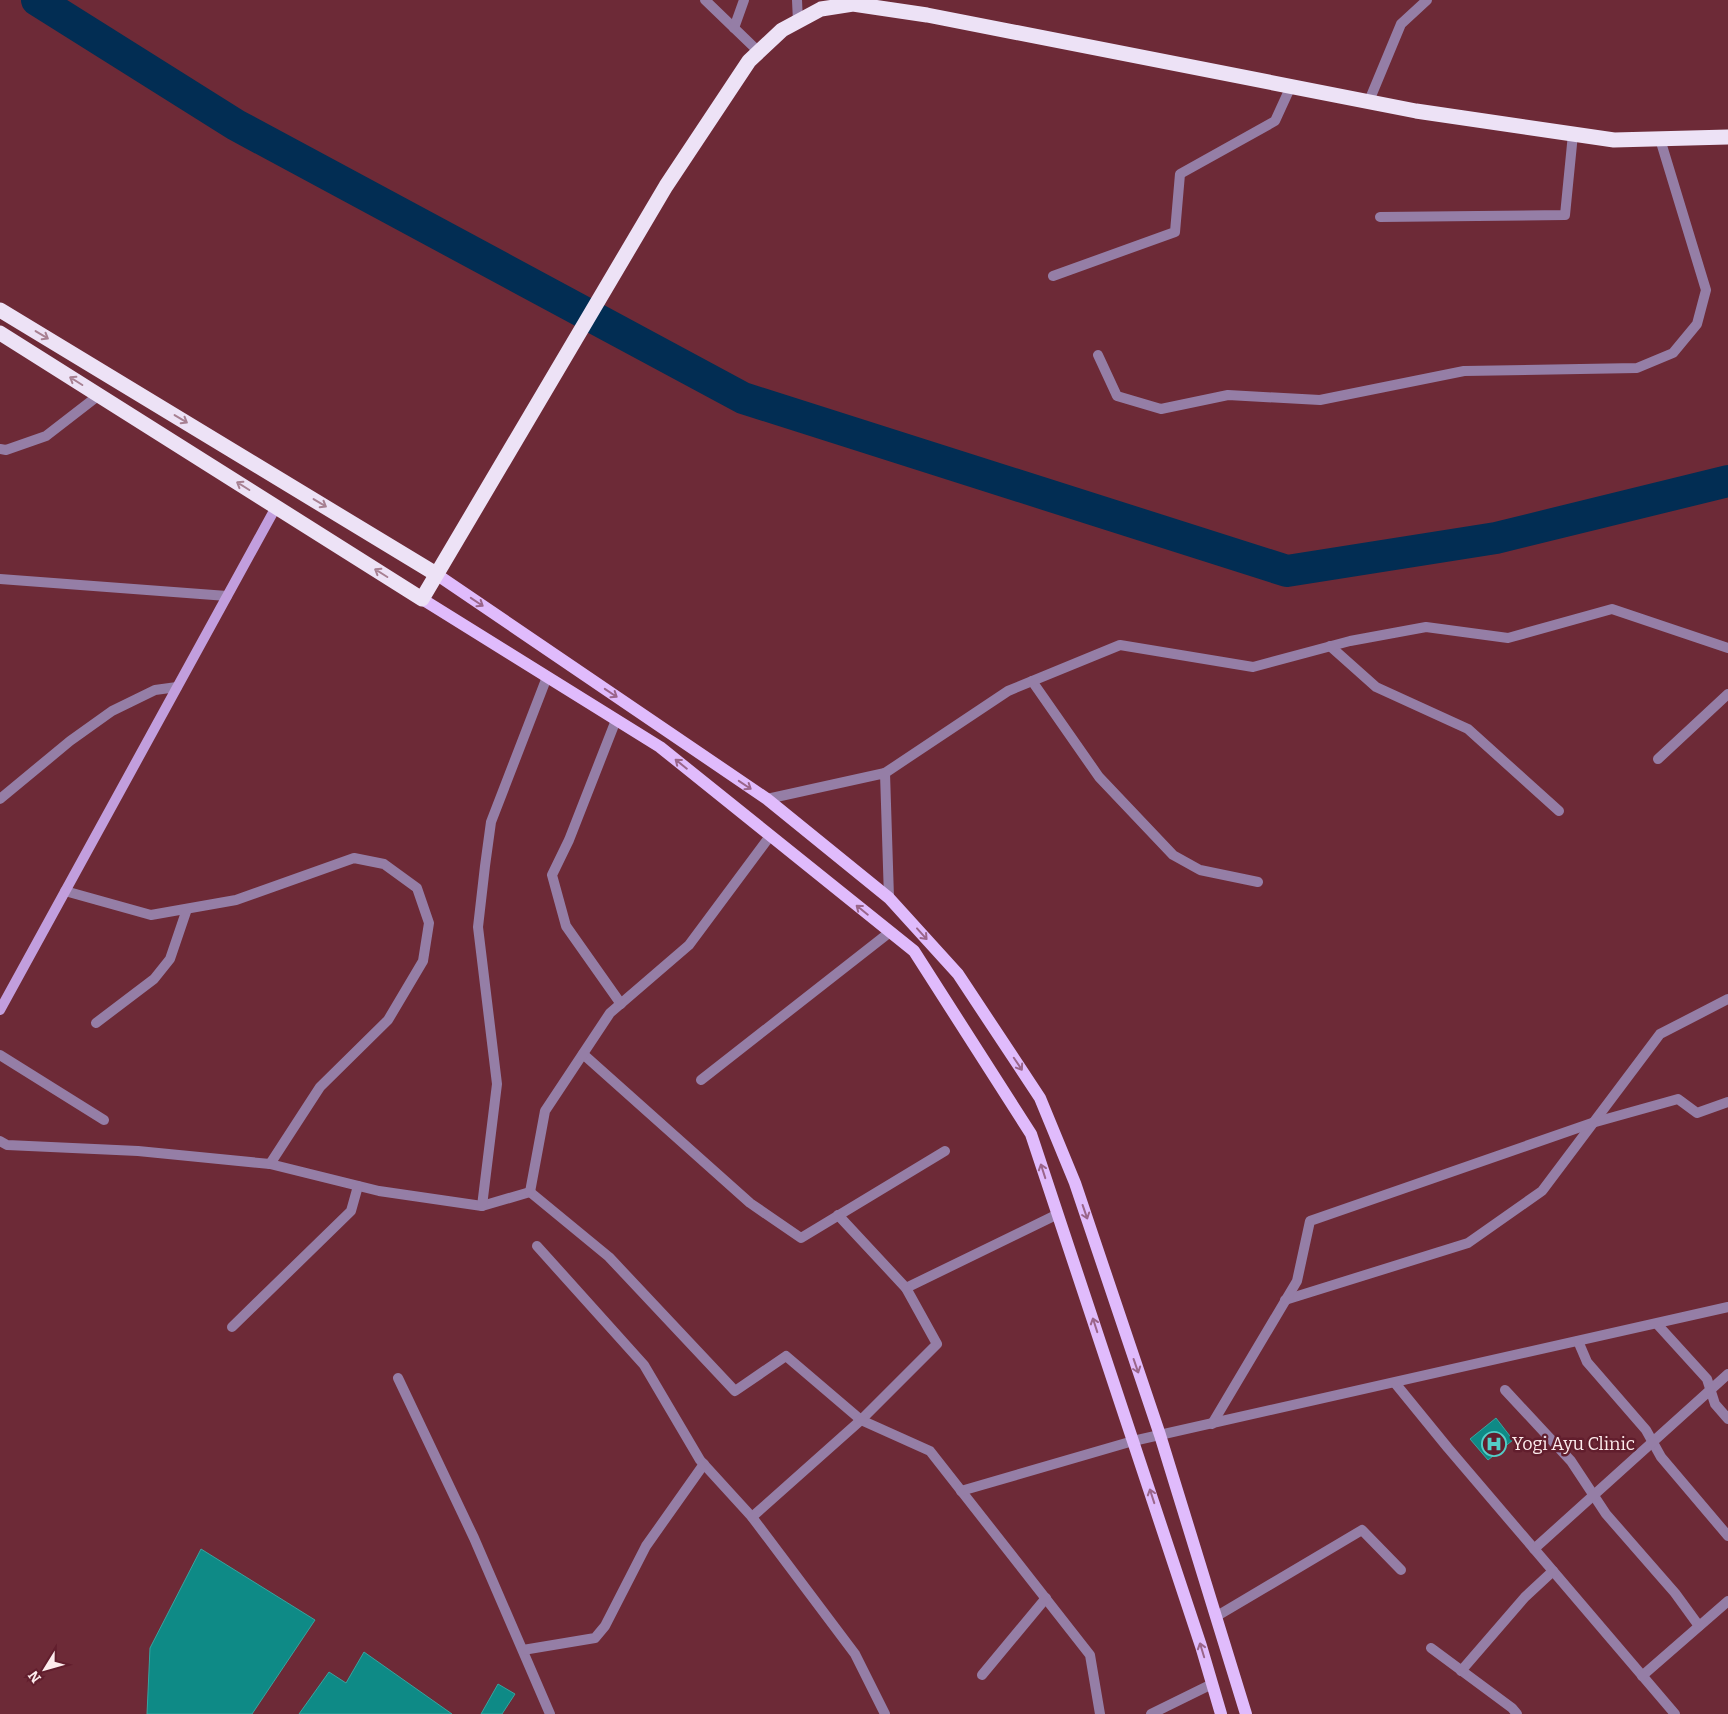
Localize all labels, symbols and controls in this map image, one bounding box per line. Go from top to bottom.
one-way arrow [34,330,48,340]
one-way arrow [69,376,83,386]
one-way arrow [173,415,187,425]
one-way arrow [237,481,251,491]
one-way arrow [312,499,326,509]
one-way arrow [374,567,388,577]
one-way arrow [469,597,483,607]
one-way arrow [604,688,618,698]
one-way arrow [675,759,688,770]
one-way arrow [738,780,752,790]
one-way arrow [856,904,869,915]
one-way arrow [916,927,928,940]
one-way arrow [1013,1057,1023,1071]
one-way arrow [1038,1163,1048,1179]
one-way arrow [1080,1203,1090,1219]
one-way arrow [1089,1318,1099,1334]
one-way arrow [1132,1357,1142,1373]
hospital icon: Yogi Ayu Clinic [1481,1431,1507,1457]
place label: Yogi Ayu Clinic [1512,1433,1635,1455]
one-way arrow [1146,1488,1156,1504]
one-way arrow [1197,1643,1207,1659]
north arrow [20,1644,70,1694]
text: N [25,1667,45,1686]

